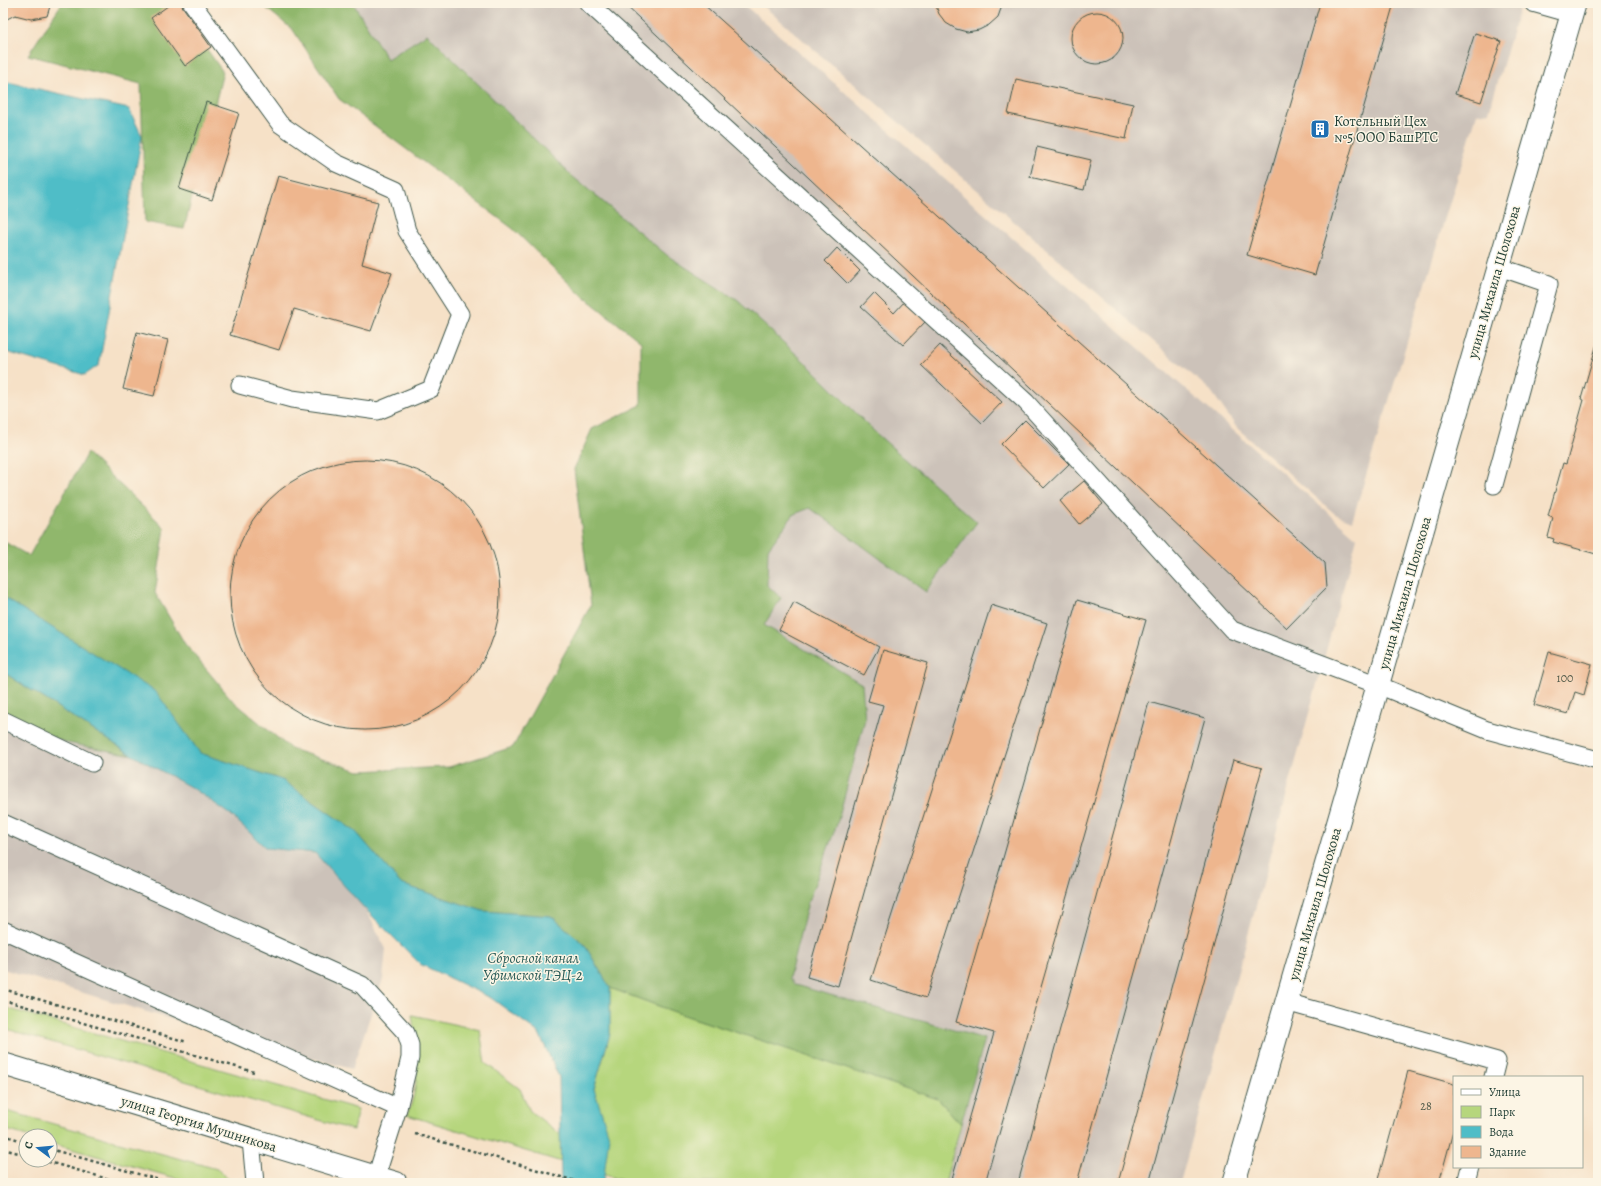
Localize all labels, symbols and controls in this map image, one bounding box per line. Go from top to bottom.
place label: Котельный Цех №5 ООО БашРТС [1334,112,1438,147]
building icon: Котельный Цех №5 ООО БашРТС [1309,118,1331,140]
street label: улица Михаила Шолохова [1463,203,1525,362]
street label: улица Михаила Шолохова [1374,514,1436,673]
house number: 100 [1557,670,1573,686]
street label: улица Михаила Шолохова [1284,825,1346,984]
water label: Сбросной канал Уфимской ТЭЦ-2 [483,948,583,985]
legend [1453,1076,1583,1168]
text: Улица [1489,1084,1521,1100]
street label: улица Георгия Мушникова [118,1091,280,1157]
house number: 28 [1420,1098,1432,1114]
text: Парк [1489,1104,1515,1120]
text: Вода [1489,1124,1514,1140]
north arrow [18,1128,58,1168]
text: С [21,1140,37,1151]
text: Здание [1489,1144,1526,1160]

